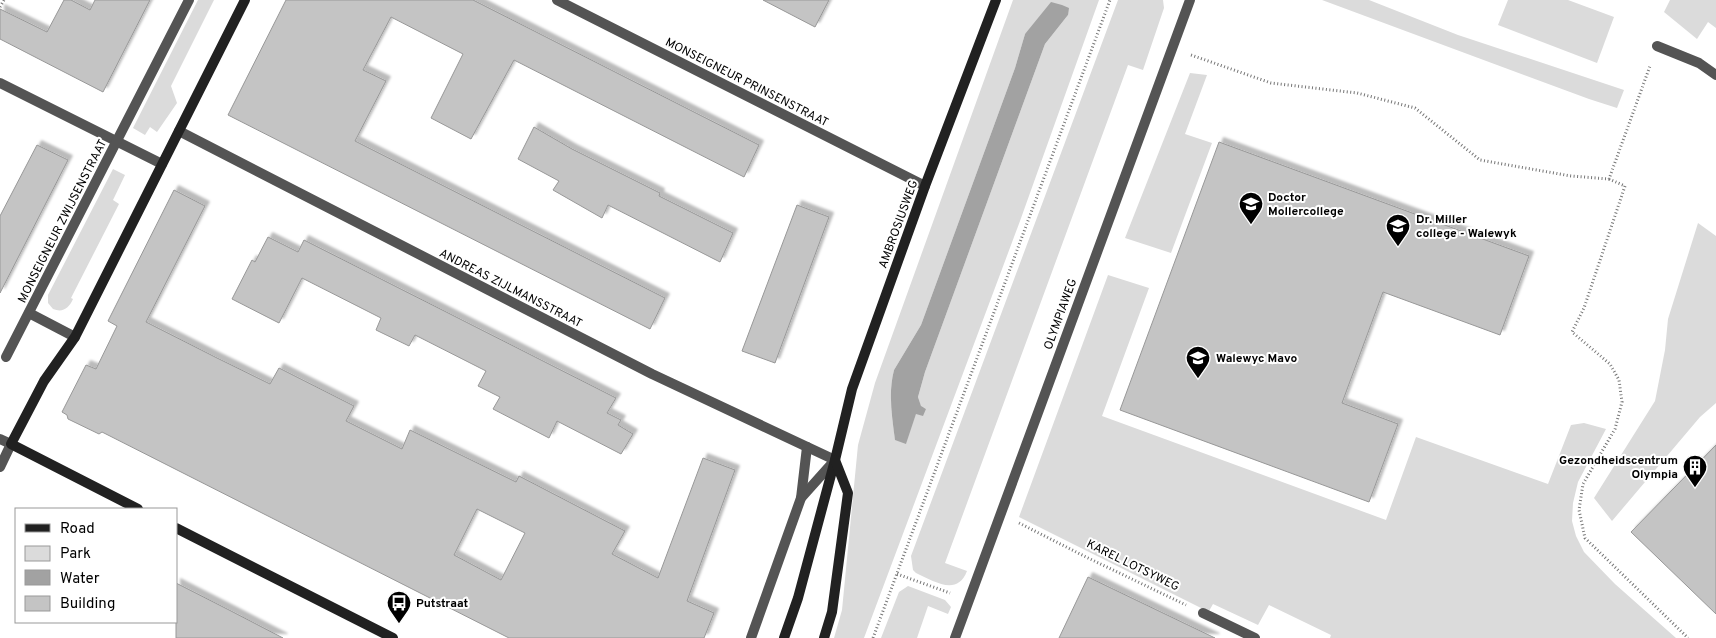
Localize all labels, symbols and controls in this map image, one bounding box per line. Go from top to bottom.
street label: MONSEIGNEUR PRINSENSTRAAT [662,35,831,131]
street label: MONSEIGNEUR ZWIJSENSTRAAT [15,137,111,306]
street label: AMBROSIUSWEG [876,178,922,271]
place label: Doctor Mollercollege [1268,190,1344,220]
school or university icon: Doctor Mollercollege [1238,191,1264,225]
place label: Dr. Miller college - Walewyk [1416,212,1517,242]
school or university icon: Dr. Miller college - Walewyk [1385,213,1411,247]
street label: ANDREAS ZIJLMANSSTRAAT [436,246,585,332]
street label: OLYMPIAWEG [1041,276,1081,352]
school or university icon: Walewyc Mavo [1185,345,1211,379]
place label: Walewyc Mavo [1216,351,1297,367]
place label: Gezondheidscentrum Olympia [1559,453,1678,483]
building icon: Gezondheidscentrum Olympia [1682,454,1708,488]
legend [15,508,178,623]
text: Road [60,520,95,539]
street label: KAREL LOTSYWEG [1083,536,1182,595]
text: Park [60,545,91,564]
text: Water [60,570,100,589]
bus stop icon: Putstraat [386,590,412,624]
text: Building [60,595,115,614]
place label: Putstraat [416,596,468,612]

